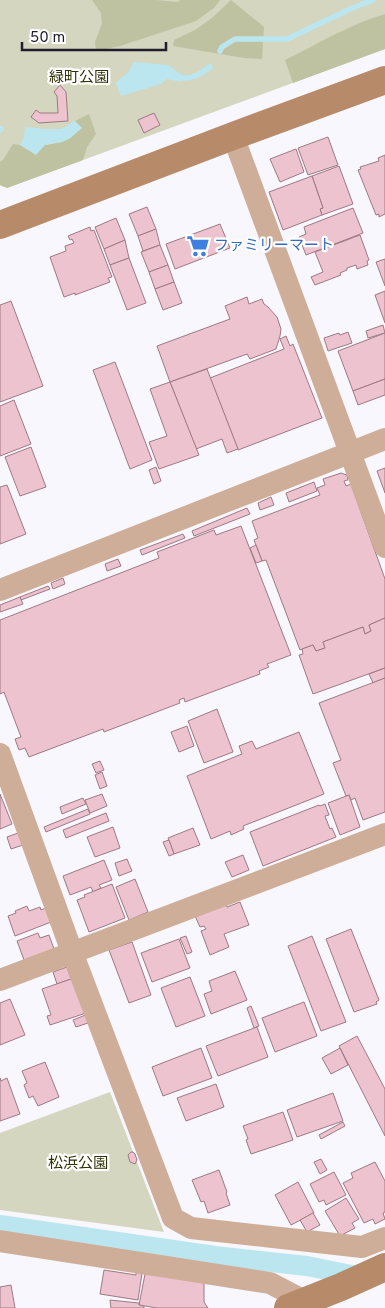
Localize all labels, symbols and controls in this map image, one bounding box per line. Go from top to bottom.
scale bar [22,20,166,52]
text: 50 m [30,29,65,48]
park label: 緑町公園 [49,69,109,88]
supermarket icon: ファミリーマート [185,233,211,259]
place label: ファミリーマート [214,237,334,256]
park label: 松浜公園 [48,1155,108,1174]

